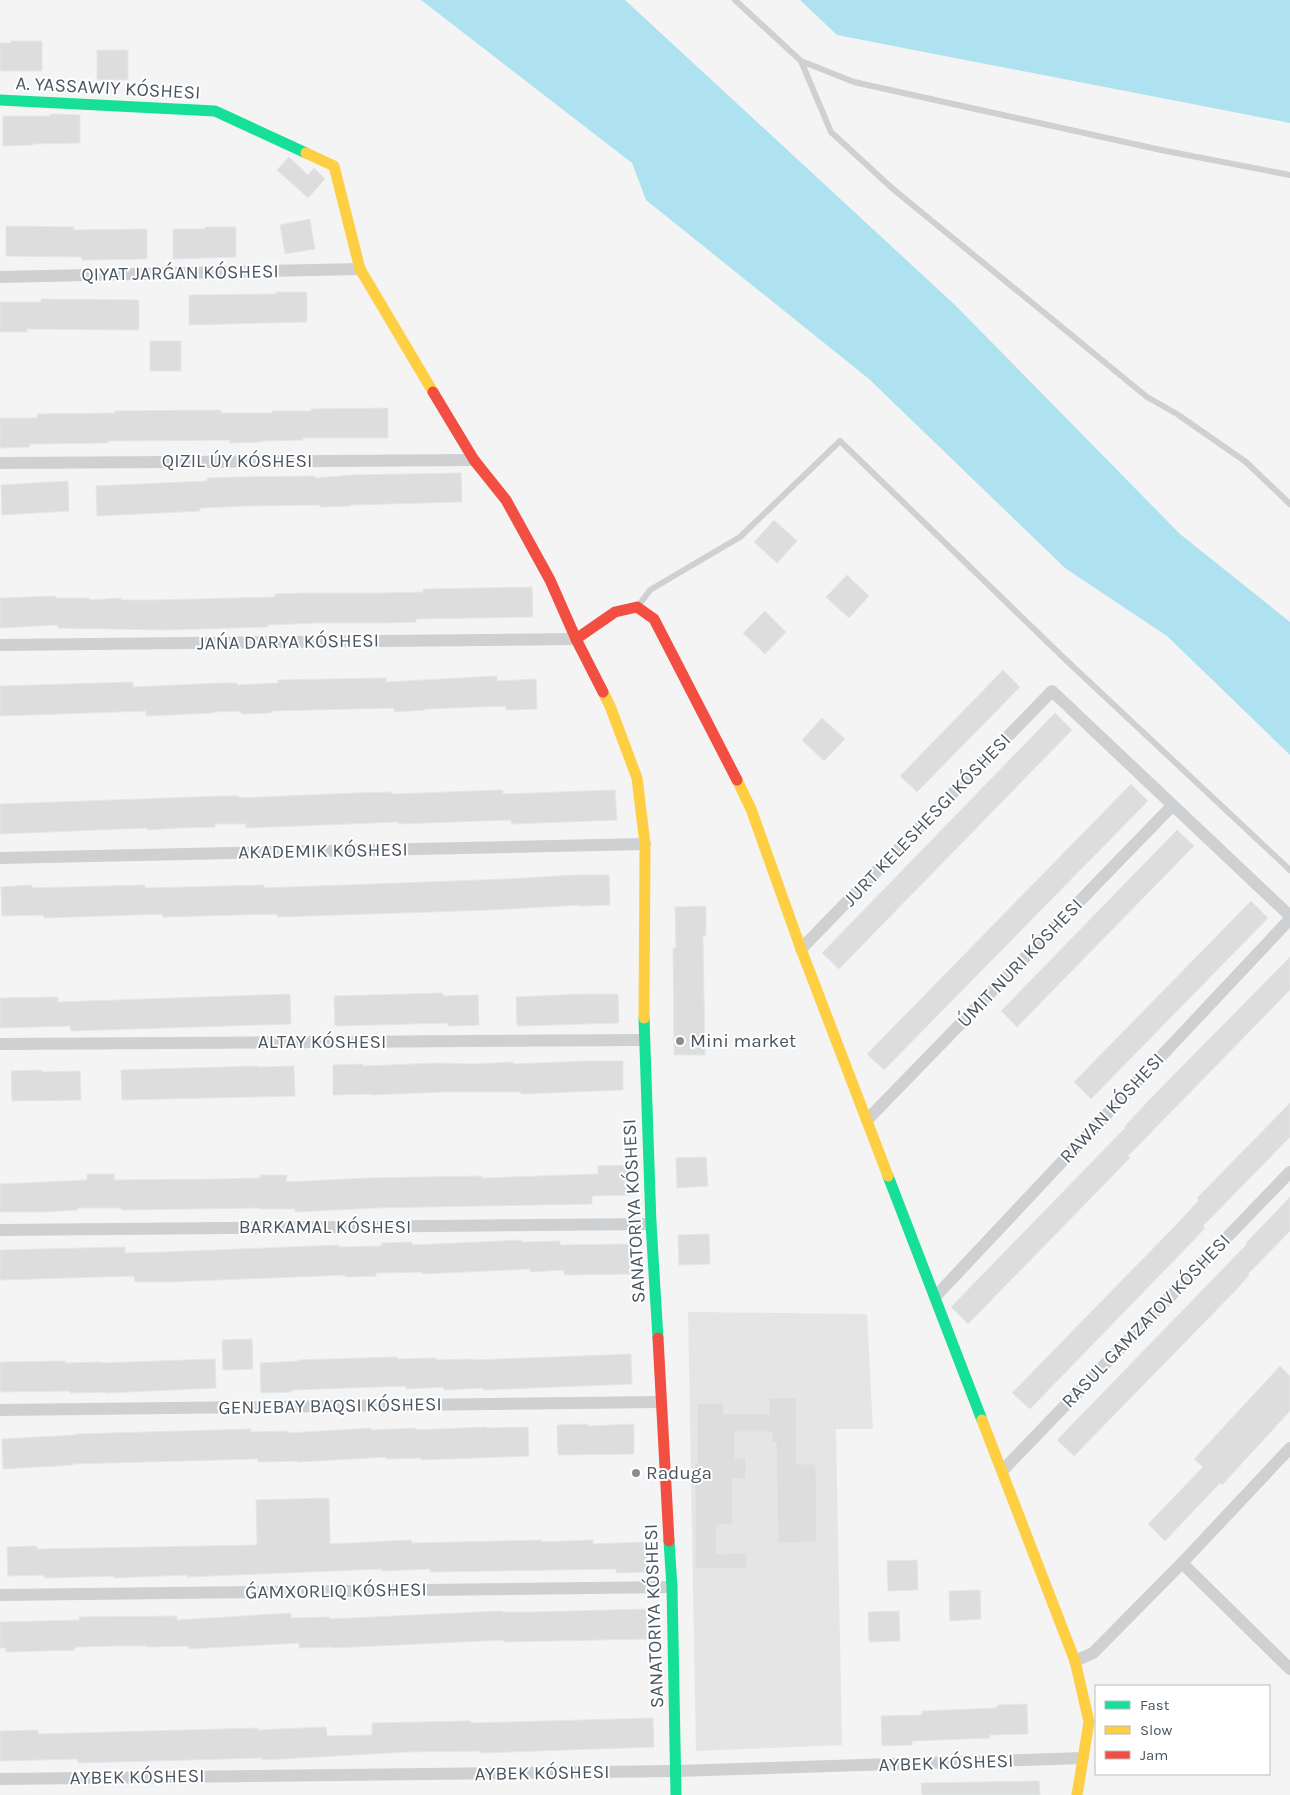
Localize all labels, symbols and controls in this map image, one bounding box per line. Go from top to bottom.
street label: A. YASSAWIY KÓSHESI [15,71,201,104]
street label: QIYAT JARǴAN KÓSHESI [81,259,279,286]
street label: QIZIL ÚY KÓSHESI [162,449,312,472]
street label: JAŃA DARYA KÓSHESI [197,628,379,655]
street label: JURT KELESHESGI KÓSHESI [838,728,1015,911]
street label: AKADEMIK KÓSHESI [238,838,408,863]
street label: ÚMIT NURI KÓSHESI [952,893,1087,1032]
street label: ALTAY KÓSHESI [258,1030,386,1053]
place label: Mini market [690,1030,796,1052]
marker: Mini market [674,1035,686,1047]
street label: RAWAN KÓSHESI [1055,1048,1169,1168]
street label: SANATORIYA KÓSHESI [617,1118,650,1304]
street label: BARKAMAL KÓSHESI [239,1215,411,1238]
street label: RASUL GAMZATOV KÓSHESI [1057,1229,1235,1412]
street label: GENJEBAY BAQSI KÓSHESI [218,1392,442,1419]
place label: Raduga [646,1462,712,1484]
marker: Raduga [630,1467,642,1479]
street label: SANATORIYA KÓSHESI [639,1524,668,1709]
street label: ǴAMXORLIQ KÓSHESI [245,1577,427,1604]
legend [1095,1685,1270,1775]
text: Fast [1140,1696,1170,1714]
text: Slow [1140,1721,1172,1739]
text: Jam [1140,1746,1168,1764]
street label: AYBEK KÓSHESI [878,1749,1014,1776]
street label: AYBEK KÓSHESI [474,1760,610,1785]
street label: AYBEK KÓSHESI [69,1764,205,1789]

